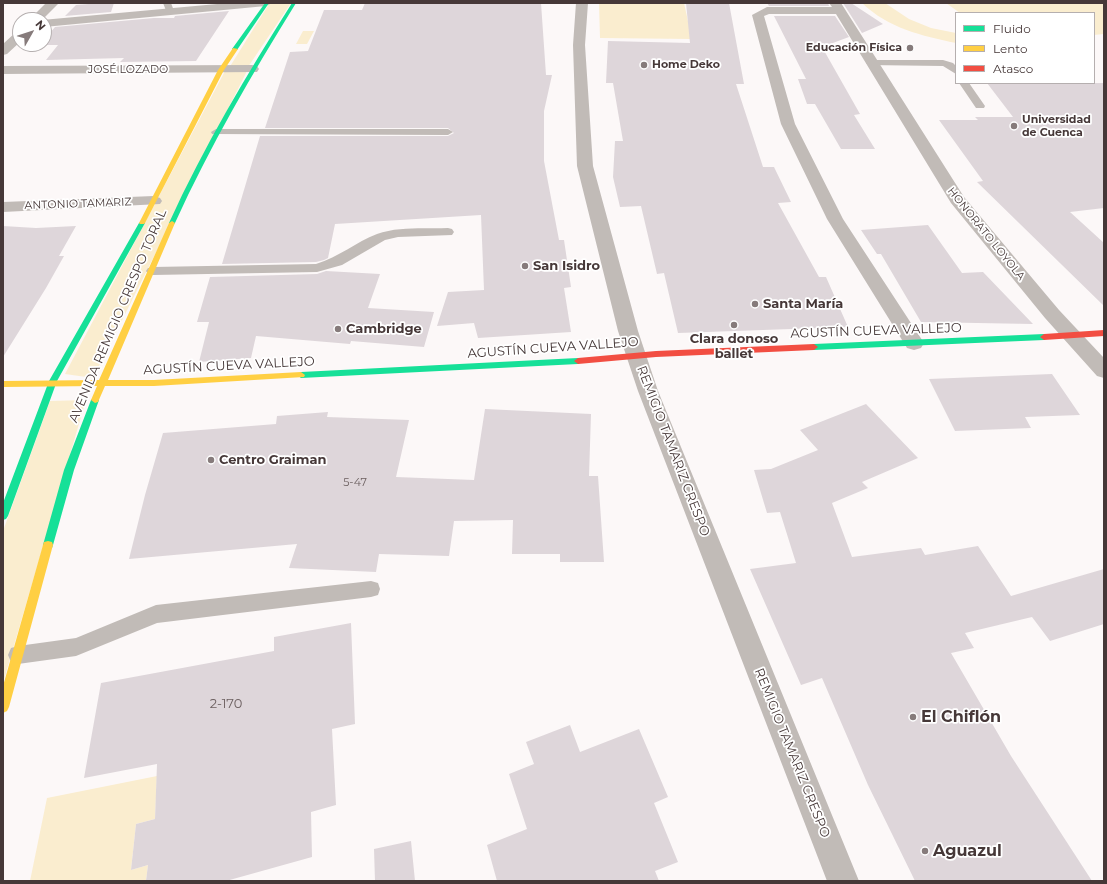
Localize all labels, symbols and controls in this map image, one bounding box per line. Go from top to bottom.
north arrow [12,12,52,52]
legend [955,12,1095,84]
text: N [32,17,49,33]
text: Fluido [993,21,1031,36]
place label: Educación Física [806,41,902,55]
text: Lento [993,41,1028,56]
marker: Educación Física [905,43,915,53]
place label: Home Deko [652,58,720,72]
marker: Home Deko [639,60,649,70]
text: Atasco [993,61,1033,76]
street label: JOSÉ LOZADO [88,63,168,77]
place label: Universidad de Cuenca [1022,113,1091,139]
marker: Universidad de Cuenca [1009,121,1019,131]
street label: HONORATO LOYOLA [944,185,1028,283]
street label: ANTONIO TAMARIZ [24,196,132,212]
street label: AVENIDA REMIGIO CRESPO TORAL [66,207,170,425]
place label: San Isidro [533,258,600,274]
marker: San Isidro [520,261,530,271]
place label: Santa María [763,296,843,312]
marker: Santa María [750,299,760,309]
marker: Clara donoso ballet [729,320,739,330]
street label: AGUSTÍN CUEVA VALLEJO [790,320,962,342]
place label: Cambridge [346,321,422,337]
marker: Cambridge [333,324,343,334]
place label: Clara donoso ballet [690,331,778,362]
street label: AGUSTÍN CUEVA VALLEJO [467,334,639,362]
street label: AGUSTÍN CUEVA VALLEJO [143,354,315,378]
street label: REMIGIO TAMARIZ CRESPO [633,363,713,539]
place label: Centro Graiman [219,452,326,468]
marker: Centro Graiman [206,455,216,465]
house number: 5-47 [343,476,367,490]
street label: REMIGIO TAMARIZ CRESPO [751,666,833,840]
house number: 2-170 [210,696,242,712]
place label: El Chiflón [921,707,1001,727]
marker: El Chiflón [908,712,918,722]
place label: Aguazul [933,841,1002,861]
marker: Aguazul [920,846,930,856]

